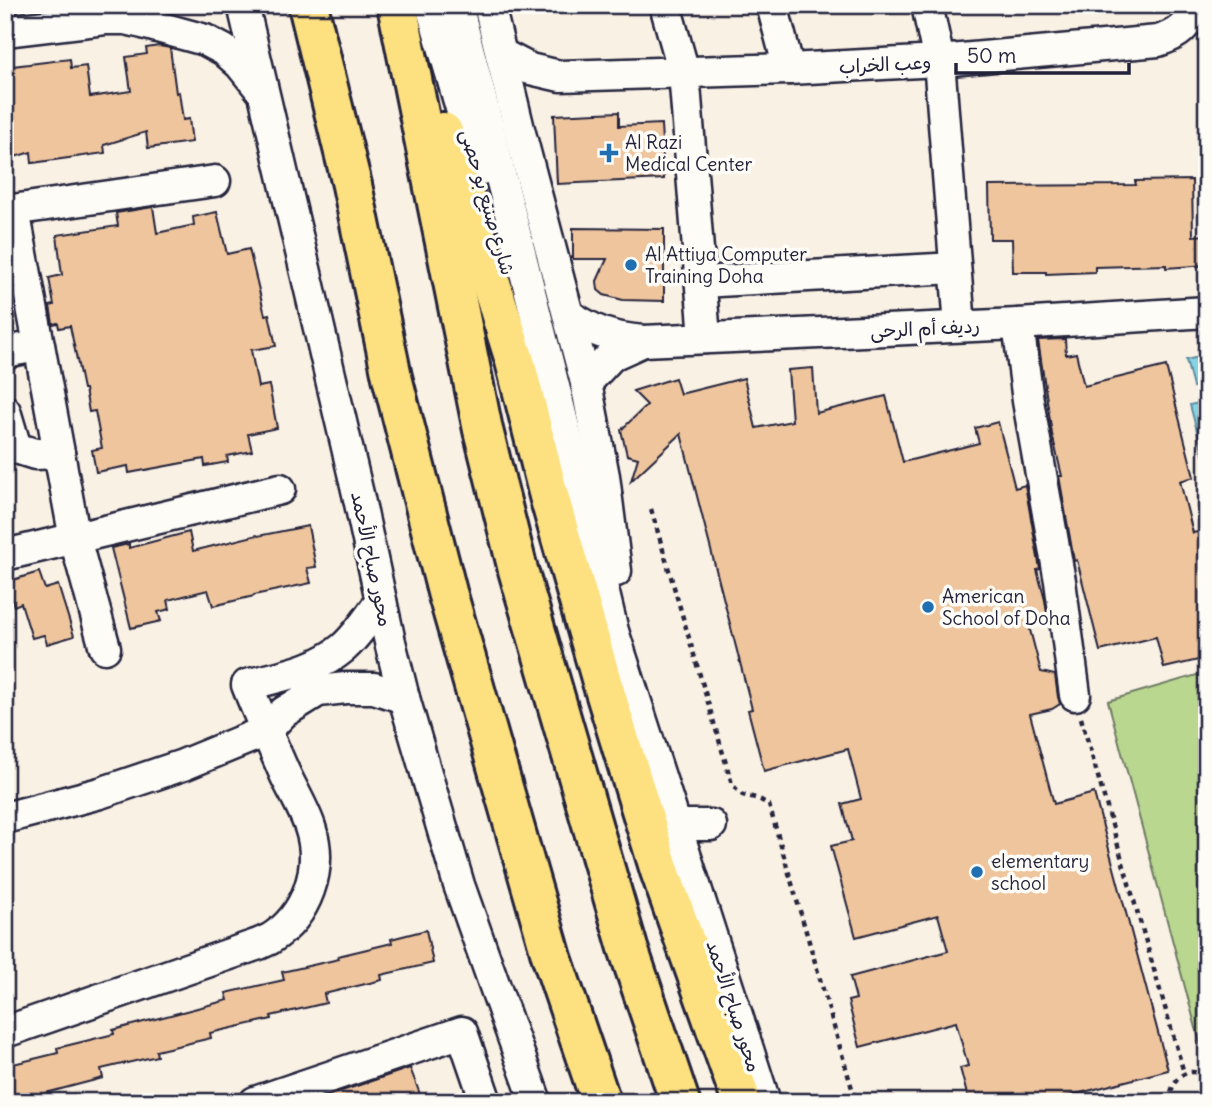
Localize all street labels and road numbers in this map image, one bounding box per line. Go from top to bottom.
street label: وعب الخراب [838,50,932,78]
street label: شارع صنيع بو حصى [454,126,520,278]
street label: رديف أم الرحى [870,313,981,346]
street label: محور صباح الأحمد [345,489,398,629]
street label: محور صباح الأحمد [700,937,767,1075]

